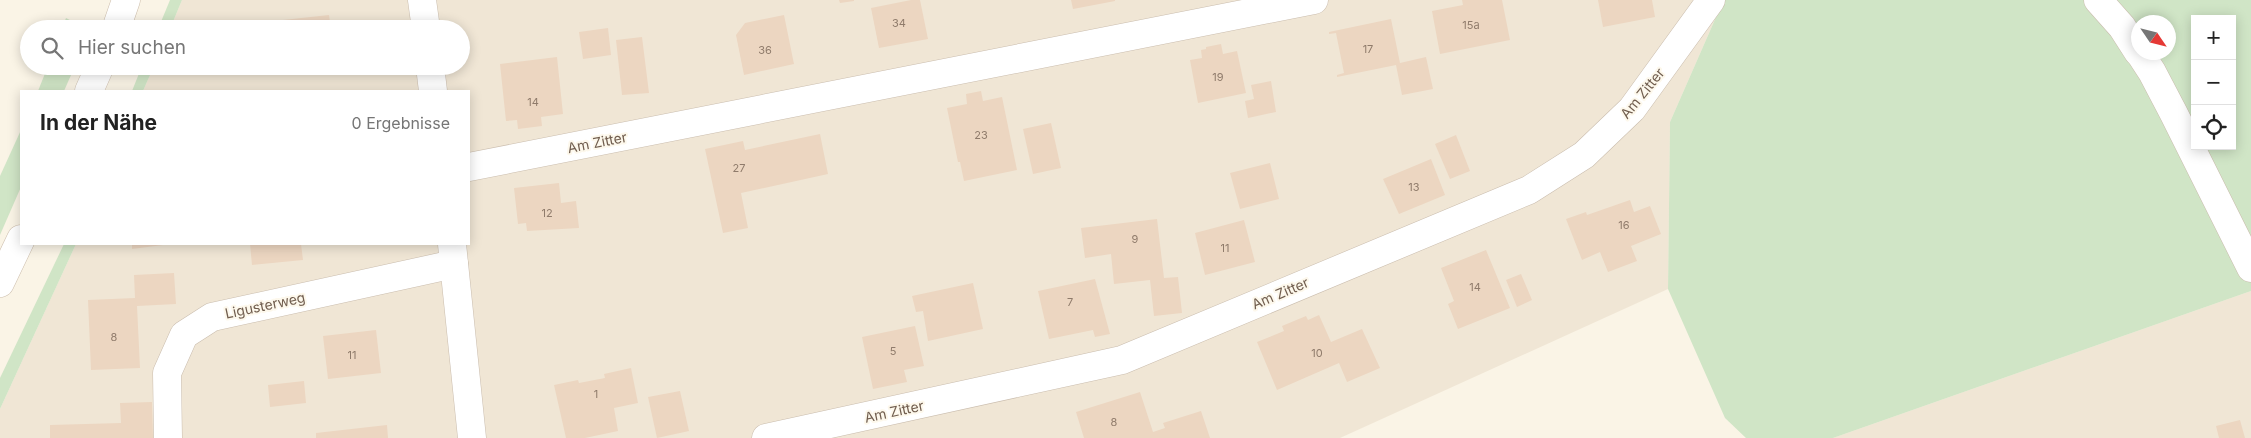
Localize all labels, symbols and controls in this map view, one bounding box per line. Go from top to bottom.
north arrow [2131,15,2176,60]
map controls [2191,15,2236,150]
button: + [2191,15,2236,60]
house number: 34 [892,16,906,30]
house number: 15a [1462,18,1480,32]
search box [20,20,470,75]
icon: search [38,34,66,62]
text: Hier suchen [78,36,186,59]
house number: 17 [1363,42,1373,56]
house number: 36 [758,43,772,57]
button: − [2191,60,2236,105]
street label: Am Zitter [1616,64,1668,122]
house number: 19 [1212,70,1224,84]
house number: 14 [527,95,539,109]
button: locate [2191,105,2236,150]
text: In der Nähe [40,110,157,135]
text: 0 Ergebnisse [352,113,450,133]
street label: Am Zitter [566,128,628,156]
house number: 23 [974,128,988,142]
house number: 27 [733,161,745,175]
house number: 13 [1408,180,1420,194]
house number: 12 [541,206,553,220]
house number: 16 [1618,218,1630,232]
house number: 9 [1132,232,1139,246]
house number: 11 [1221,241,1229,255]
street label: Am Zitter [1249,273,1311,313]
house number: 14 [1469,280,1481,294]
street label: Ligusterweg [223,288,307,322]
house number: 7 [1067,295,1073,309]
house number: 8 [111,330,118,344]
house number: 5 [890,344,897,358]
house number: 10 [1311,346,1323,360]
house number: 11 [348,348,356,362]
house number: 1 [594,387,598,401]
street label: Am Zitter [863,396,925,426]
house number: 8 [1111,415,1118,429]

